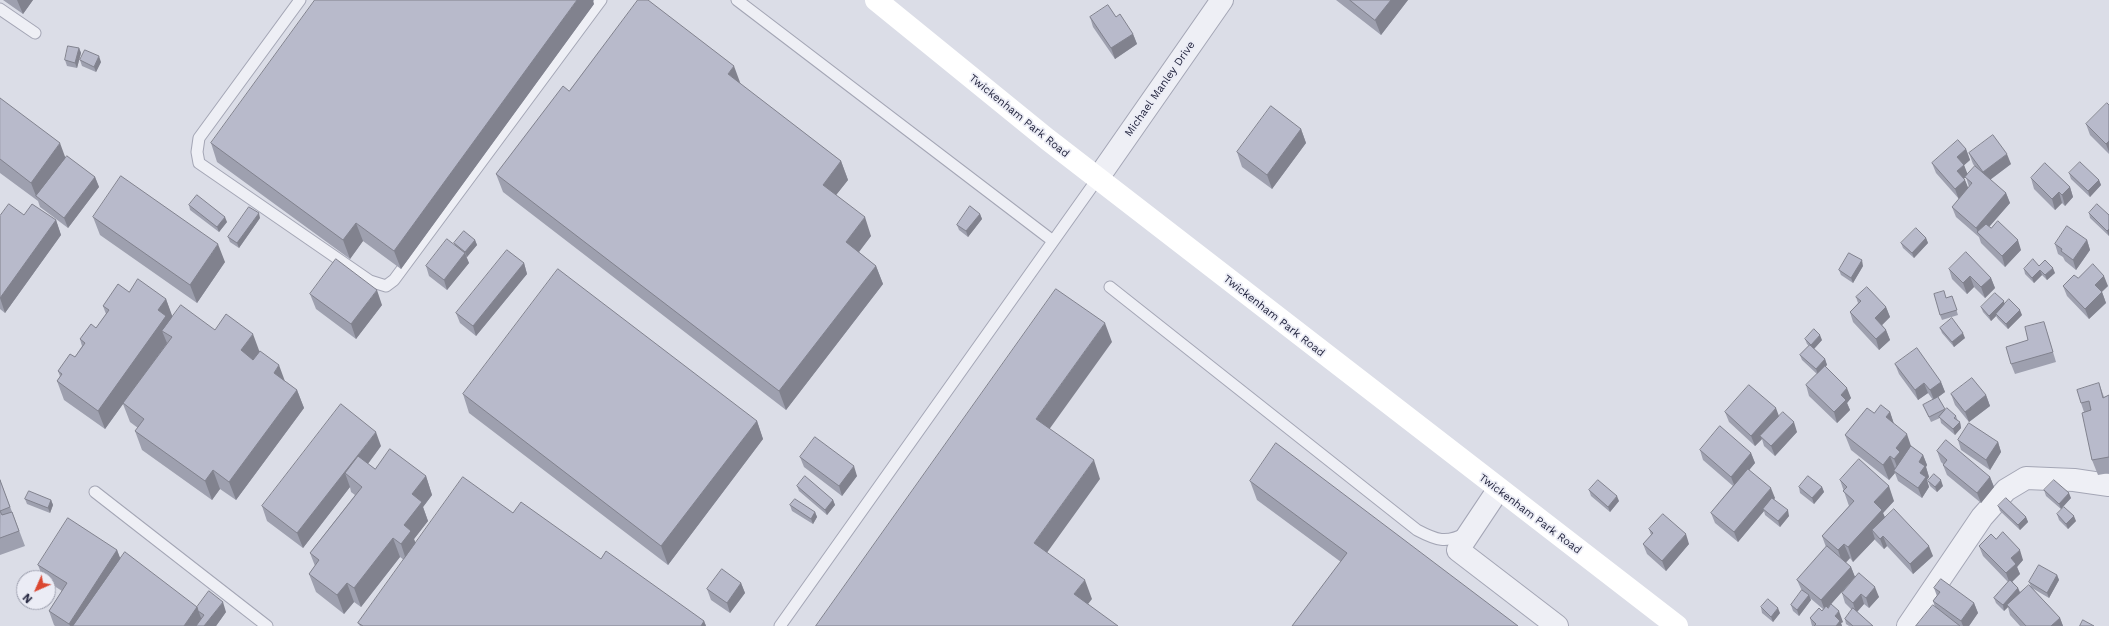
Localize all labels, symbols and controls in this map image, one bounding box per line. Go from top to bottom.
street label: Michael Manley Drive [1122,39,1198,139]
street label: Twickenham Park Road [966,72,1072,160]
street label: Twickenham Park Road [1221,272,1327,360]
street label: Twickenham Park Road [1476,471,1584,557]
north arrow [16,570,56,610]
text: N [20,591,35,606]

